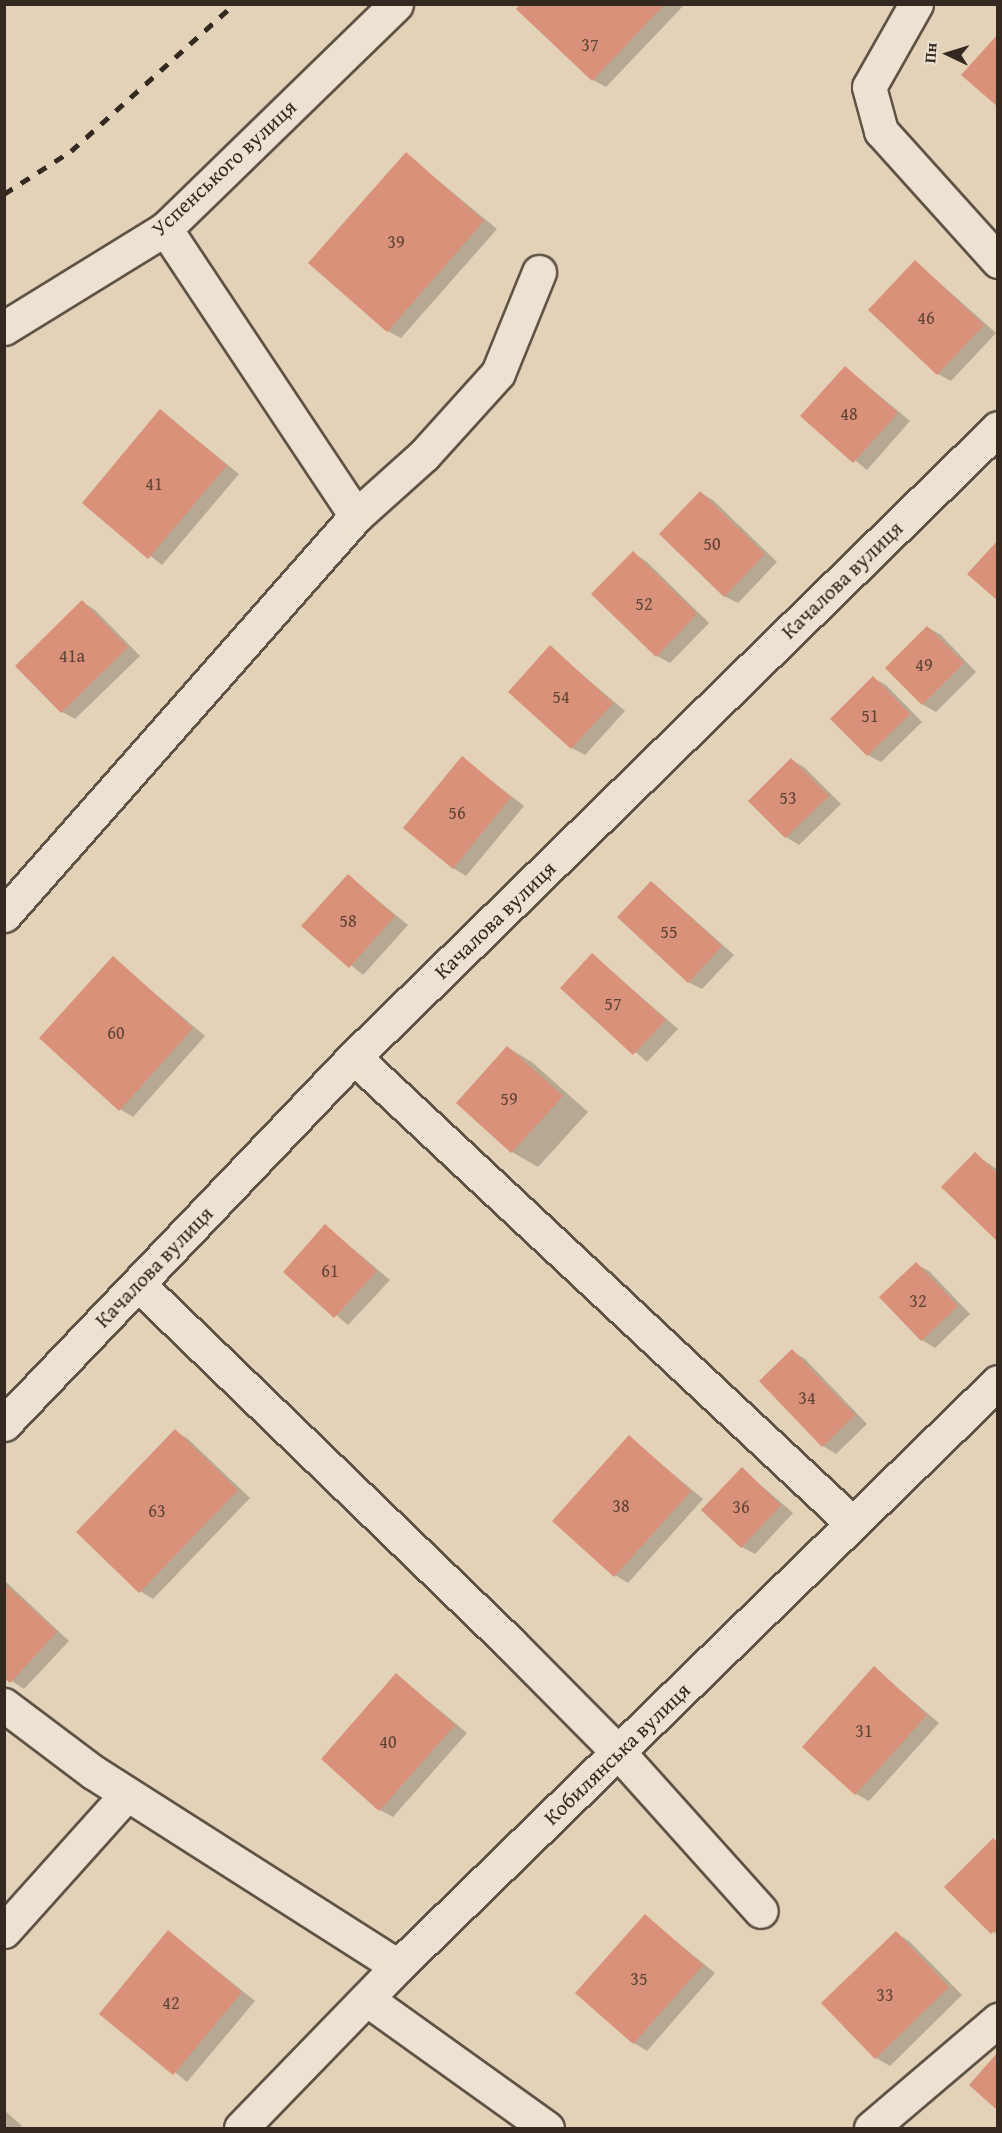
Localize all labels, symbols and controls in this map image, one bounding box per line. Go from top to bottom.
north arrow [918,24,978,84]
house number: 37 [581,34,599,56]
text: Пн [917,42,943,64]
street label: Успенського вулиця [146,94,302,242]
house number: 39 [387,231,405,253]
house number: 46 [917,307,935,329]
house number: 48 [840,403,858,425]
house number: 41 [145,473,163,495]
street label: Качалова вулиця [776,516,908,644]
house number: 50 [703,533,721,555]
house number: 52 [635,593,653,615]
house number: 41а [59,645,85,667]
house number: 49 [915,654,933,676]
house number: 54 [552,686,570,708]
house number: 51 [861,705,879,727]
house number: 53 [779,787,797,809]
house number: 56 [448,802,466,824]
street label: Качалова вулиця [429,856,561,984]
house number: 58 [339,910,357,932]
house number: 55 [660,921,678,943]
house number: 57 [604,993,622,1015]
house number: 60 [107,1022,125,1044]
house number: 59 [500,1088,518,1110]
street label: Качалова вулиця [90,1201,218,1333]
house number: 61 [321,1260,339,1282]
house number: 32 [909,1290,927,1312]
house number: 34 [798,1387,816,1409]
house number: 38 [612,1495,630,1517]
house number: 36 [732,1496,750,1518]
house number: 63 [148,1500,166,1522]
street label: Кобилянська вулиця [539,1678,695,1830]
house number: 31 [855,1720,873,1742]
house number: 40 [379,1731,397,1753]
house number: 35 [630,1968,648,1990]
house number: 33 [876,1984,894,2006]
house number: 42 [162,1992,180,2014]

